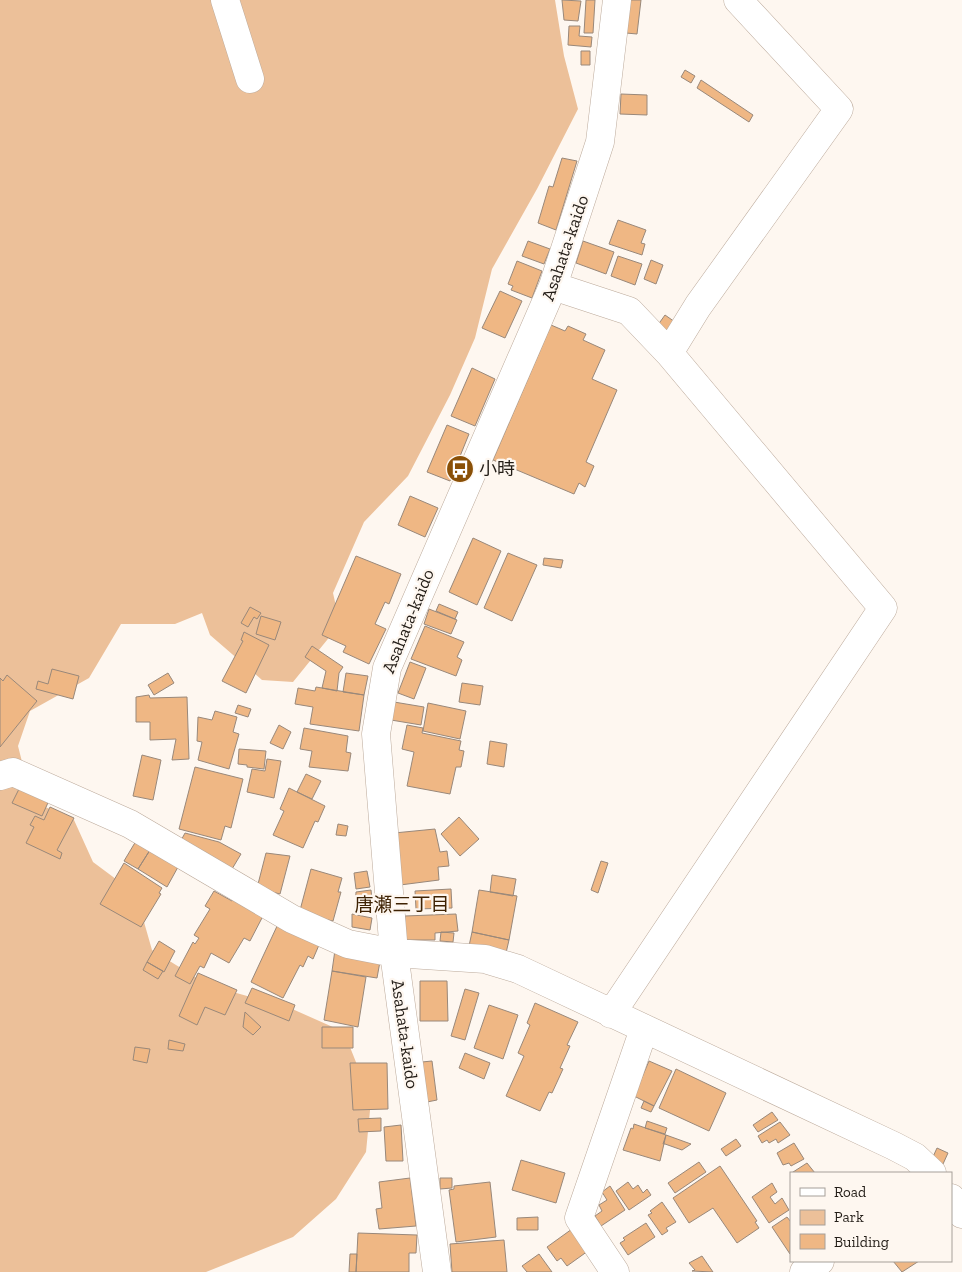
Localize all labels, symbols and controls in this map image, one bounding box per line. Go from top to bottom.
street label: Asahata-kaido [537,192,593,304]
bus stop icon: 小時 [445,454,475,484]
place label: 小時 [479,458,515,480]
street label: Asahata-kaido [377,566,439,676]
district label: 唐瀬三丁目 [354,893,450,916]
street label: Asahata-kaido [386,978,424,1090]
legend [790,1172,952,1262]
text: Road [834,1183,867,1201]
text: Park [834,1208,864,1226]
text: Building [834,1233,889,1251]

